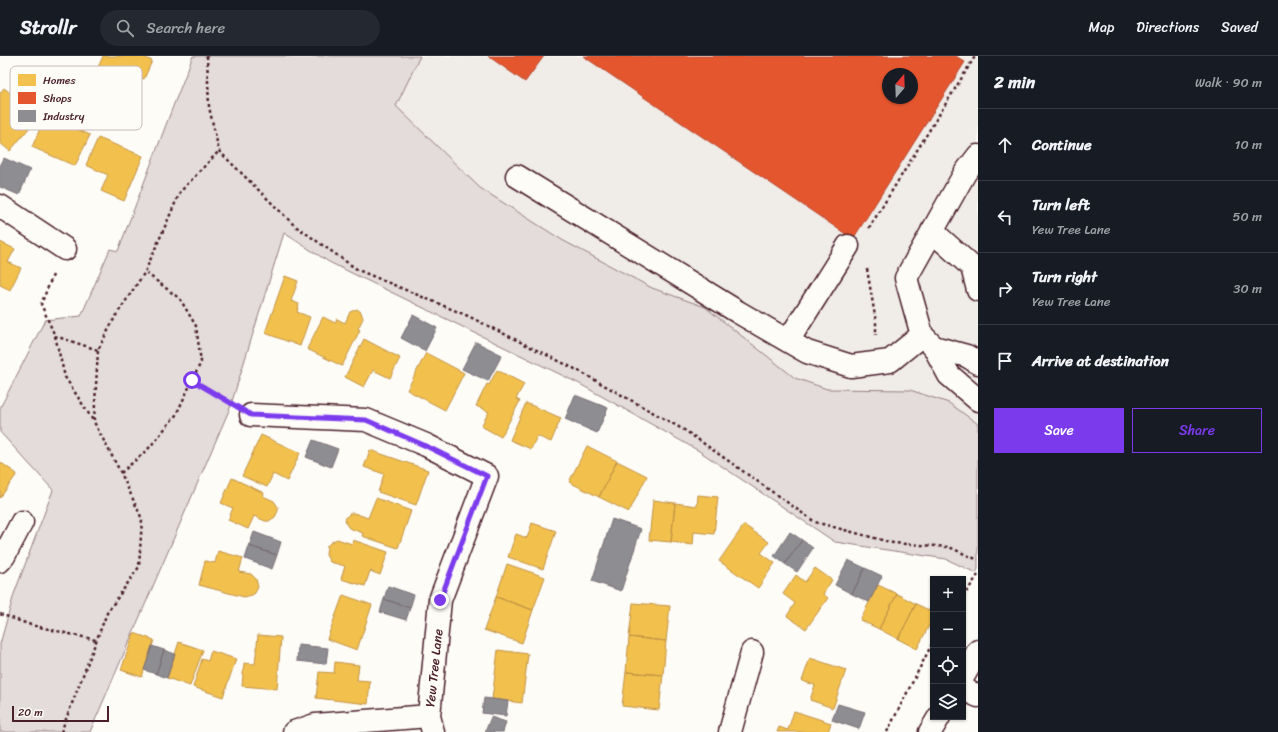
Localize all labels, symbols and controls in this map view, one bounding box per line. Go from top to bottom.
search box [100,10,380,46]
text: Strollr [20,11,76,44]
text: Search here [146,15,225,41]
text: Map [1088,15,1114,40]
text: Directions [1136,15,1199,40]
text: Saved [1221,15,1258,40]
icon: search [114,17,136,39]
legend [10,66,142,130]
text: 2 min [994,67,1035,97]
north arrow [882,68,918,104]
text: Homes [43,71,76,90]
text: Walk · 90 m [1195,71,1262,94]
text: Shops [43,89,72,108]
text: Industry [42,107,85,126]
text: Continue [1032,132,1092,158]
text: 10 m [1235,133,1262,156]
icon: ahead [994,134,1016,156]
text: Turn left [1032,192,1090,218]
text: 50 m [1232,205,1262,228]
icon: left [994,206,1016,228]
text: Yew Tree Lane [1032,218,1111,241]
text: Turn right [1032,264,1097,290]
text: 30 m [1233,277,1262,300]
icon: right [994,278,1016,300]
text: Yew Tree Lane [1032,290,1111,313]
text: Arrive at destination [1032,348,1169,374]
icon: arrive [994,350,1016,372]
route start [183,371,201,389]
button: Save [994,408,1124,453]
button: Share [1132,408,1262,453]
map controls [930,576,966,720]
button: + [930,576,966,612]
route end [431,591,449,609]
button: − [930,612,966,648]
street label: Yew Tree Lane [418,627,450,708]
button: locate [930,648,966,684]
button: layers [930,684,966,720]
text: 20 m [18,703,43,722]
scale bar [12,704,109,723]

